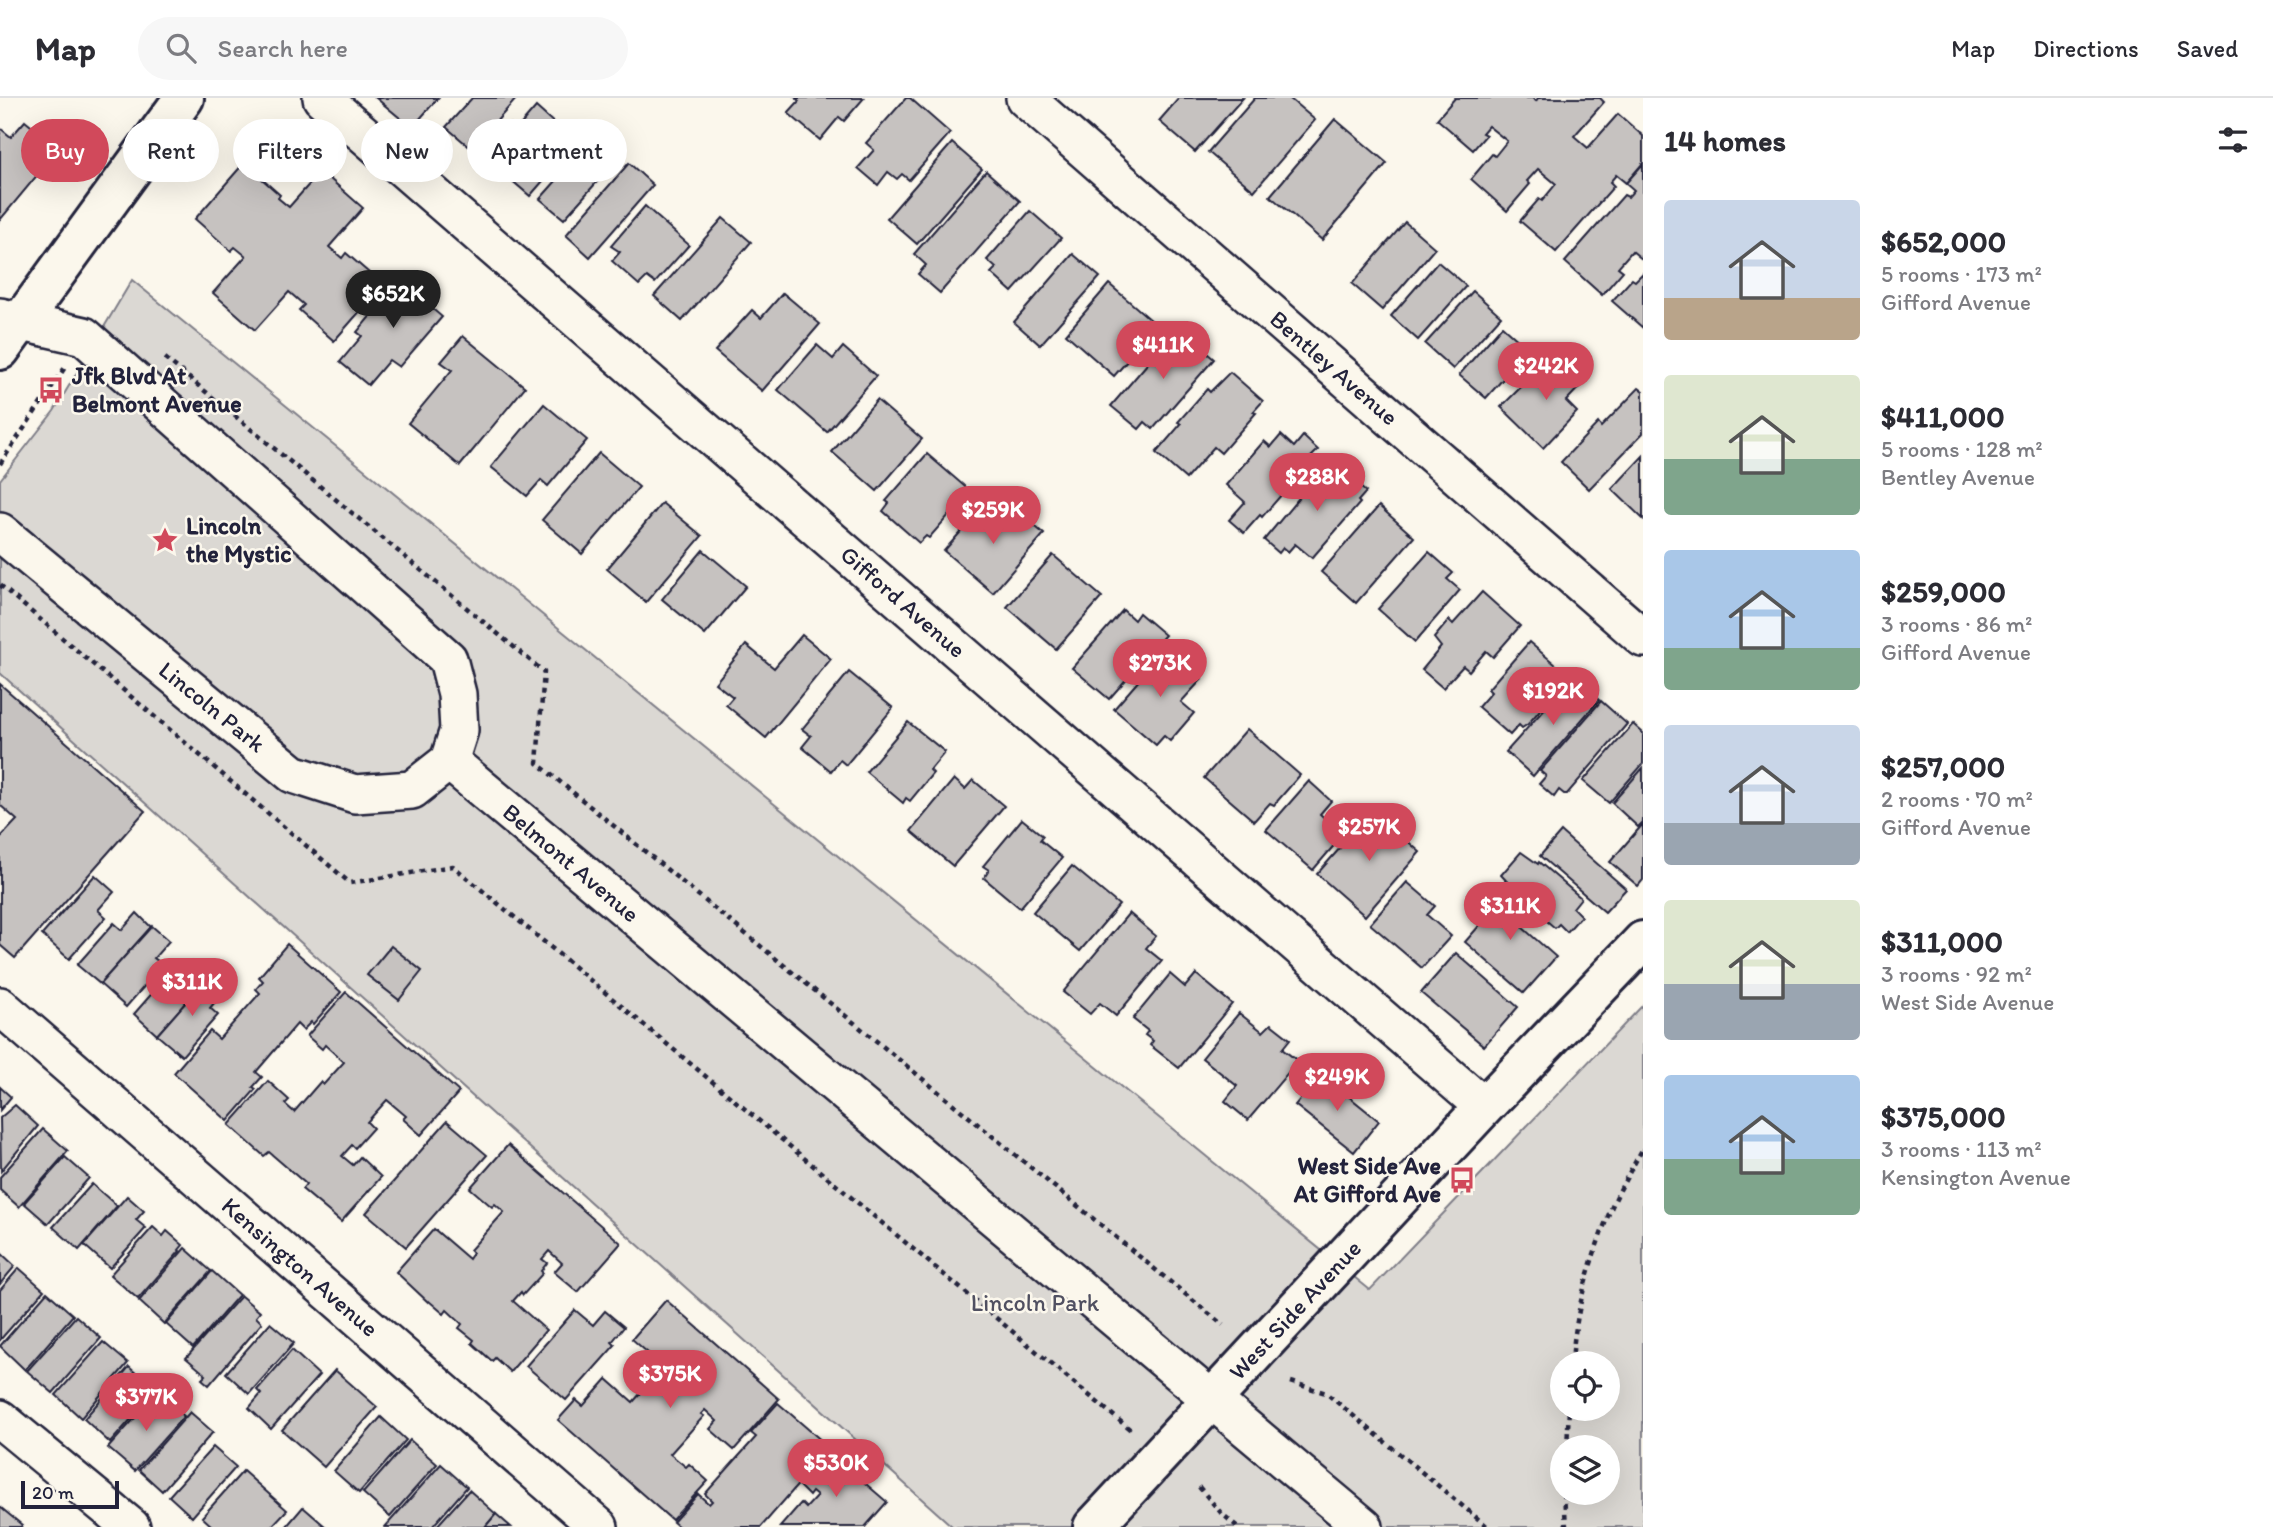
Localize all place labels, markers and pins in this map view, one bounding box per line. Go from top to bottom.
pin: $652K [344,271,442,330]
pin: $411K [1114,322,1212,381]
pin: $242K [1497,342,1595,402]
place label: Jfk Blvd At Belmont Avenue [71,361,242,418]
bus stop icon: Jfk Blvd At Belmont Avenue [36,375,66,405]
pin: $288K [1268,454,1366,513]
pin: $259K [944,486,1042,546]
place label: Lincoln the Mystic [186,511,291,569]
place icon: Lincoln the Mystic [150,525,180,555]
pin: $273K [1111,640,1209,699]
pin: $192K [1504,668,1602,727]
pin: $257K [1320,804,1418,863]
pin: $311K [1461,882,1559,942]
pin: $311K [143,958,241,1018]
pin: $249K [1288,1054,1386,1113]
place label: West Side Ave At Gifford Ave [1293,1151,1441,1208]
bus stop icon: West Side Ave At Gifford Ave [1447,1165,1477,1195]
pin: $375K [621,1350,719,1410]
pin: $377K [97,1374,195,1433]
pin: $530K [787,1440,885,1499]

